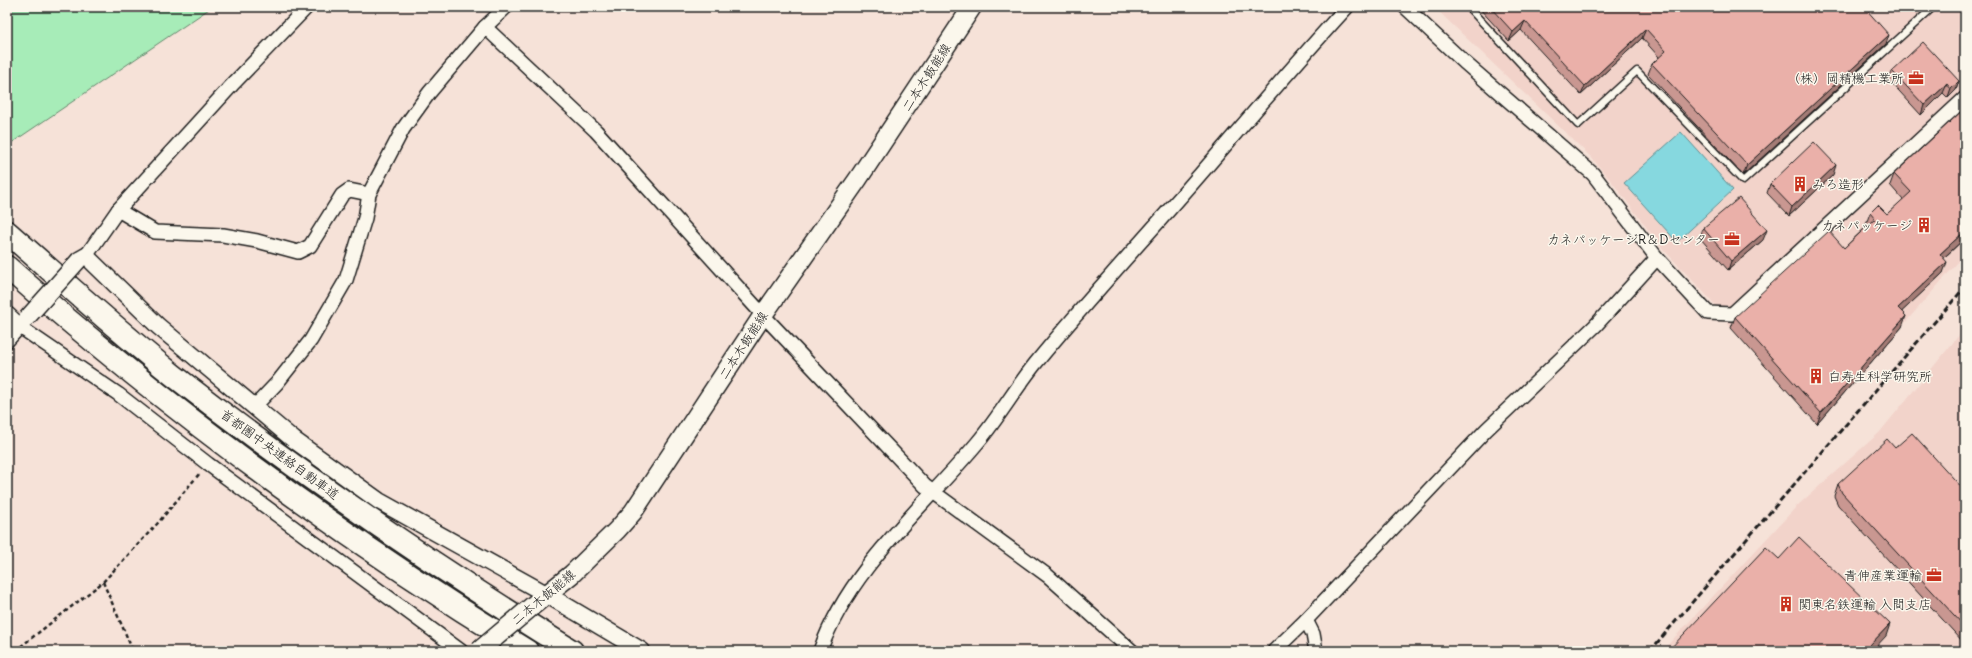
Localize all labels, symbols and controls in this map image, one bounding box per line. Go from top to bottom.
street label: 二本木飯能線 [898,39,955,115]
office icon: （株）岡精機工業所 [1907,69,1925,87]
place label: （株）岡精機工業所 [1787,70,1904,87]
building icon: みろ造形 [1791,175,1809,193]
place label: みろ造形 [1812,176,1864,193]
building icon: カネパッケージ [1915,216,1933,234]
place label: カネパッケージ [1821,217,1912,234]
office icon: カネパッケージR＆Dセンター [1723,230,1741,248]
place label: カネパッケージR＆Dセンター [1547,231,1720,248]
street label: 二本木飯能線 [715,307,772,383]
building icon: 白寿生科学研究所 [1807,367,1825,385]
place label: 白寿生科学研究所 [1828,368,1932,385]
street label: 首都圏中央連絡自動車道 [217,405,343,503]
street label: 二本木飯能線 [508,565,579,629]
office icon: 青伸産業運輸 [1925,566,1943,584]
place label: 青伸産業運輸 [1844,567,1922,584]
building icon: 関東名鉄運輸 入間支店 [1777,595,1795,613]
place label: 関東名鉄運輸 入間支店 [1798,596,1931,613]

